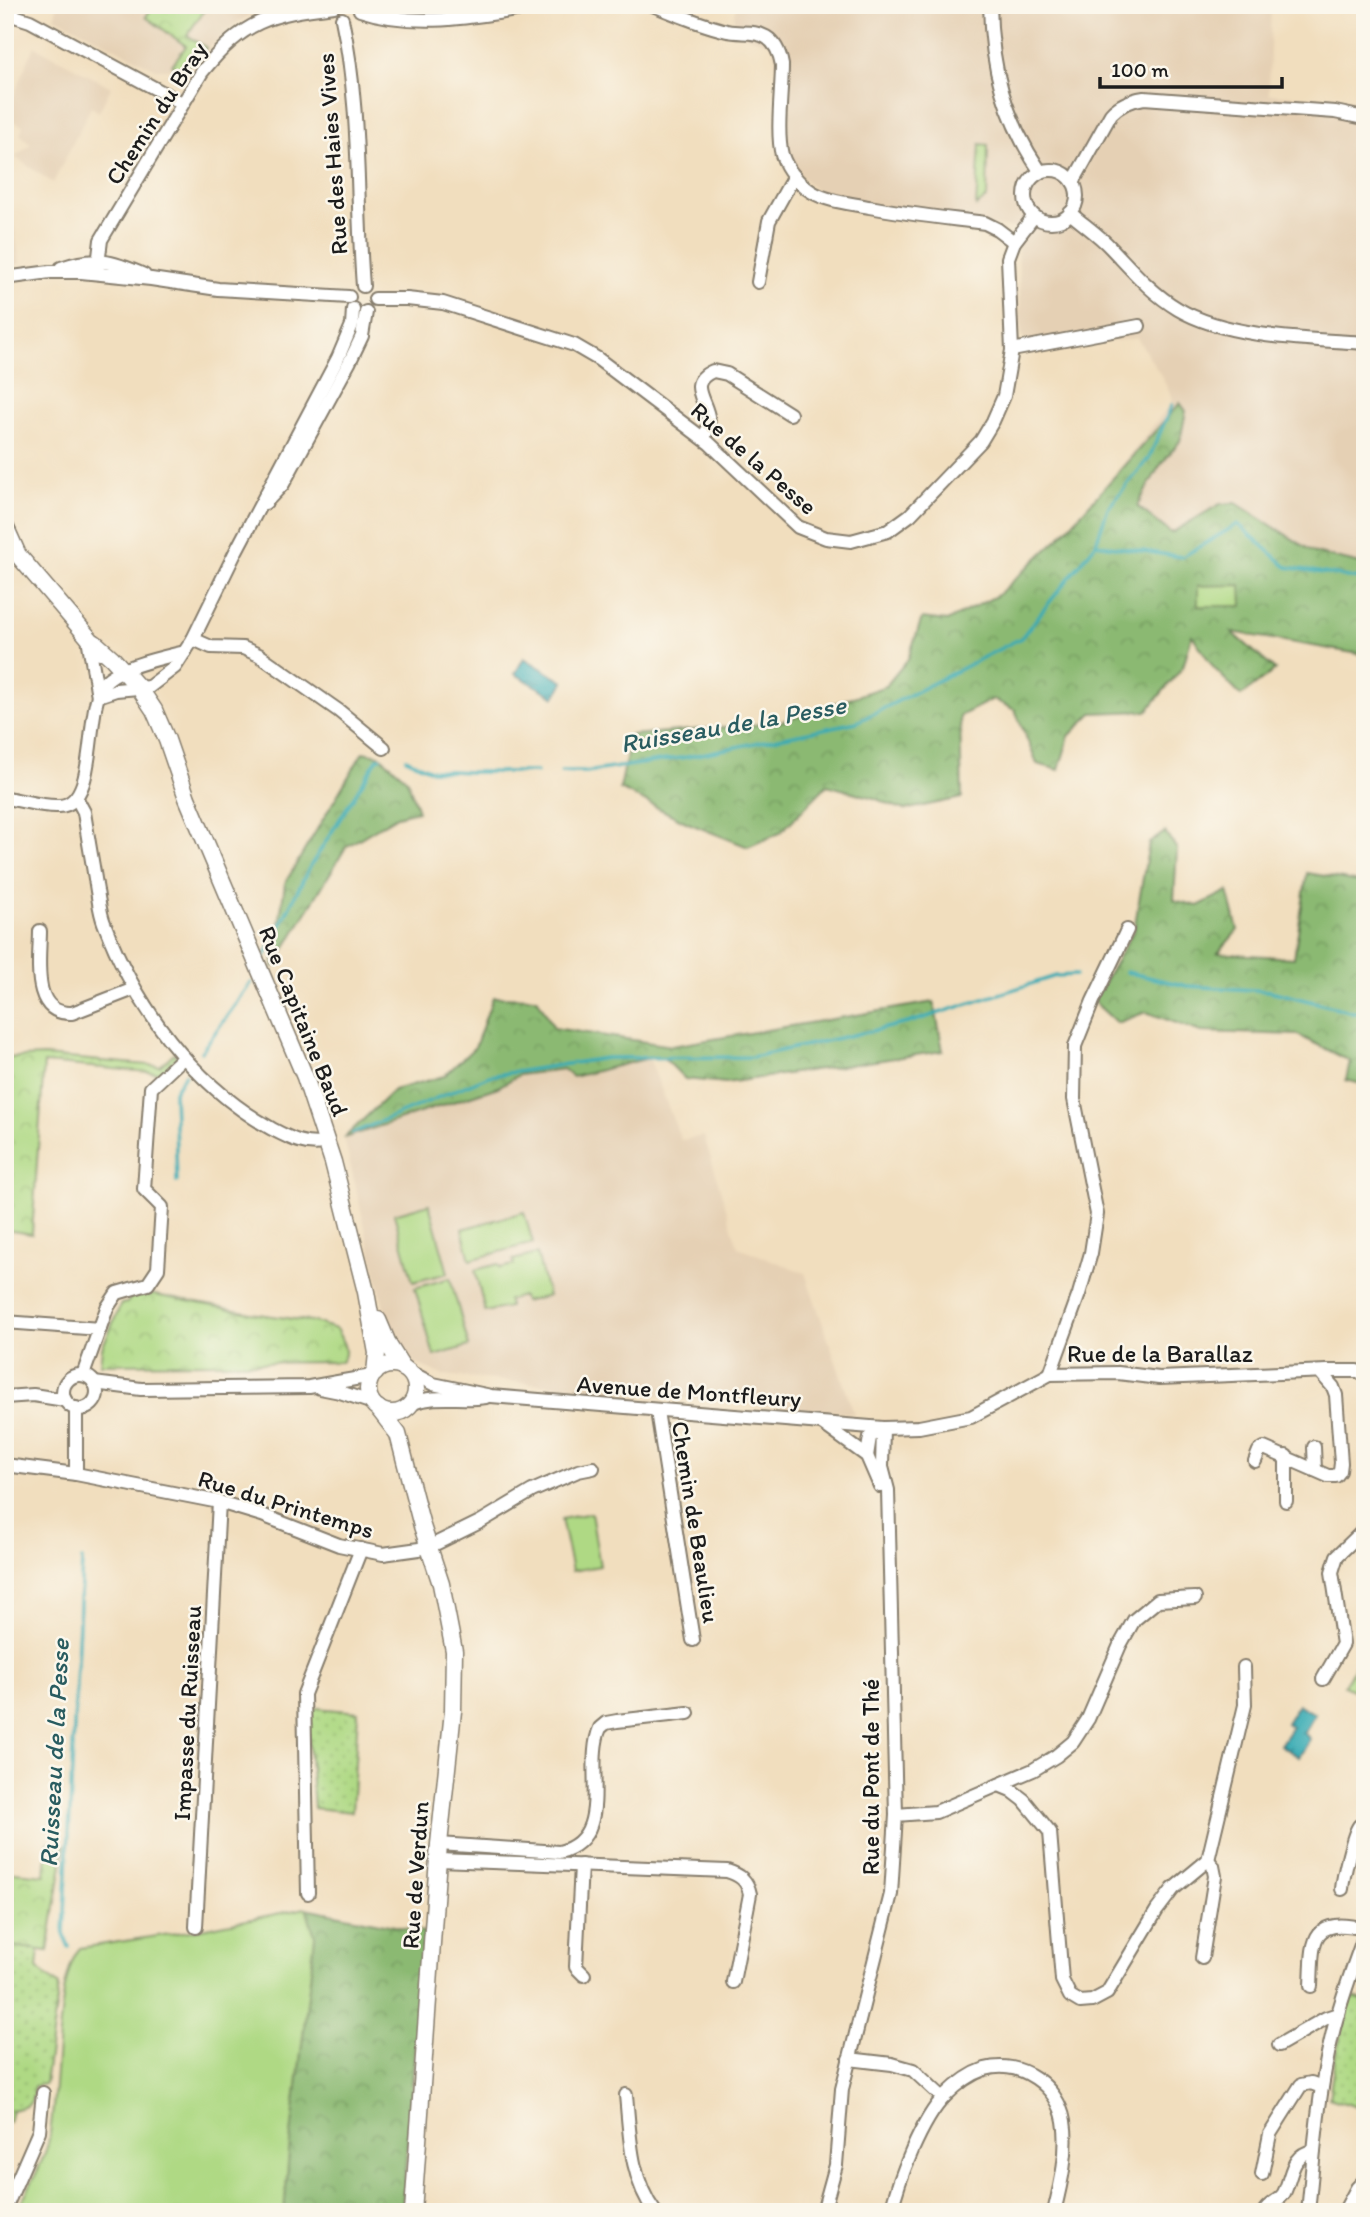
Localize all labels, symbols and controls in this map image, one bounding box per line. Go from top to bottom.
street label: Chemin du Bray [99,36,213,190]
scale bar [1100,46,1282,90]
street label: Rue des Haies Vives [310,52,354,256]
text: 100 m [1111,57,1169,82]
street label: Rue de la Pesse [685,395,823,521]
water label: Ruisseau de la Pesse [618,688,850,760]
street label: Rue Capitaine Baud [253,922,355,1120]
street label: Rue de la Barallaz [1067,1339,1253,1368]
street label: Avenue de Montfleury [576,1369,803,1413]
street label: Chemin de Beaulieu [666,1419,726,1625]
street label: Rue du Printemps [195,1464,377,1544]
street label: Impasse du Ruisseau [167,1604,207,1822]
water label: Ruisseau de la Pesse [32,1637,76,1868]
street label: Rue du Pont de Thé [856,1679,885,1875]
street label: Rue de Verdun [395,1800,435,1950]

